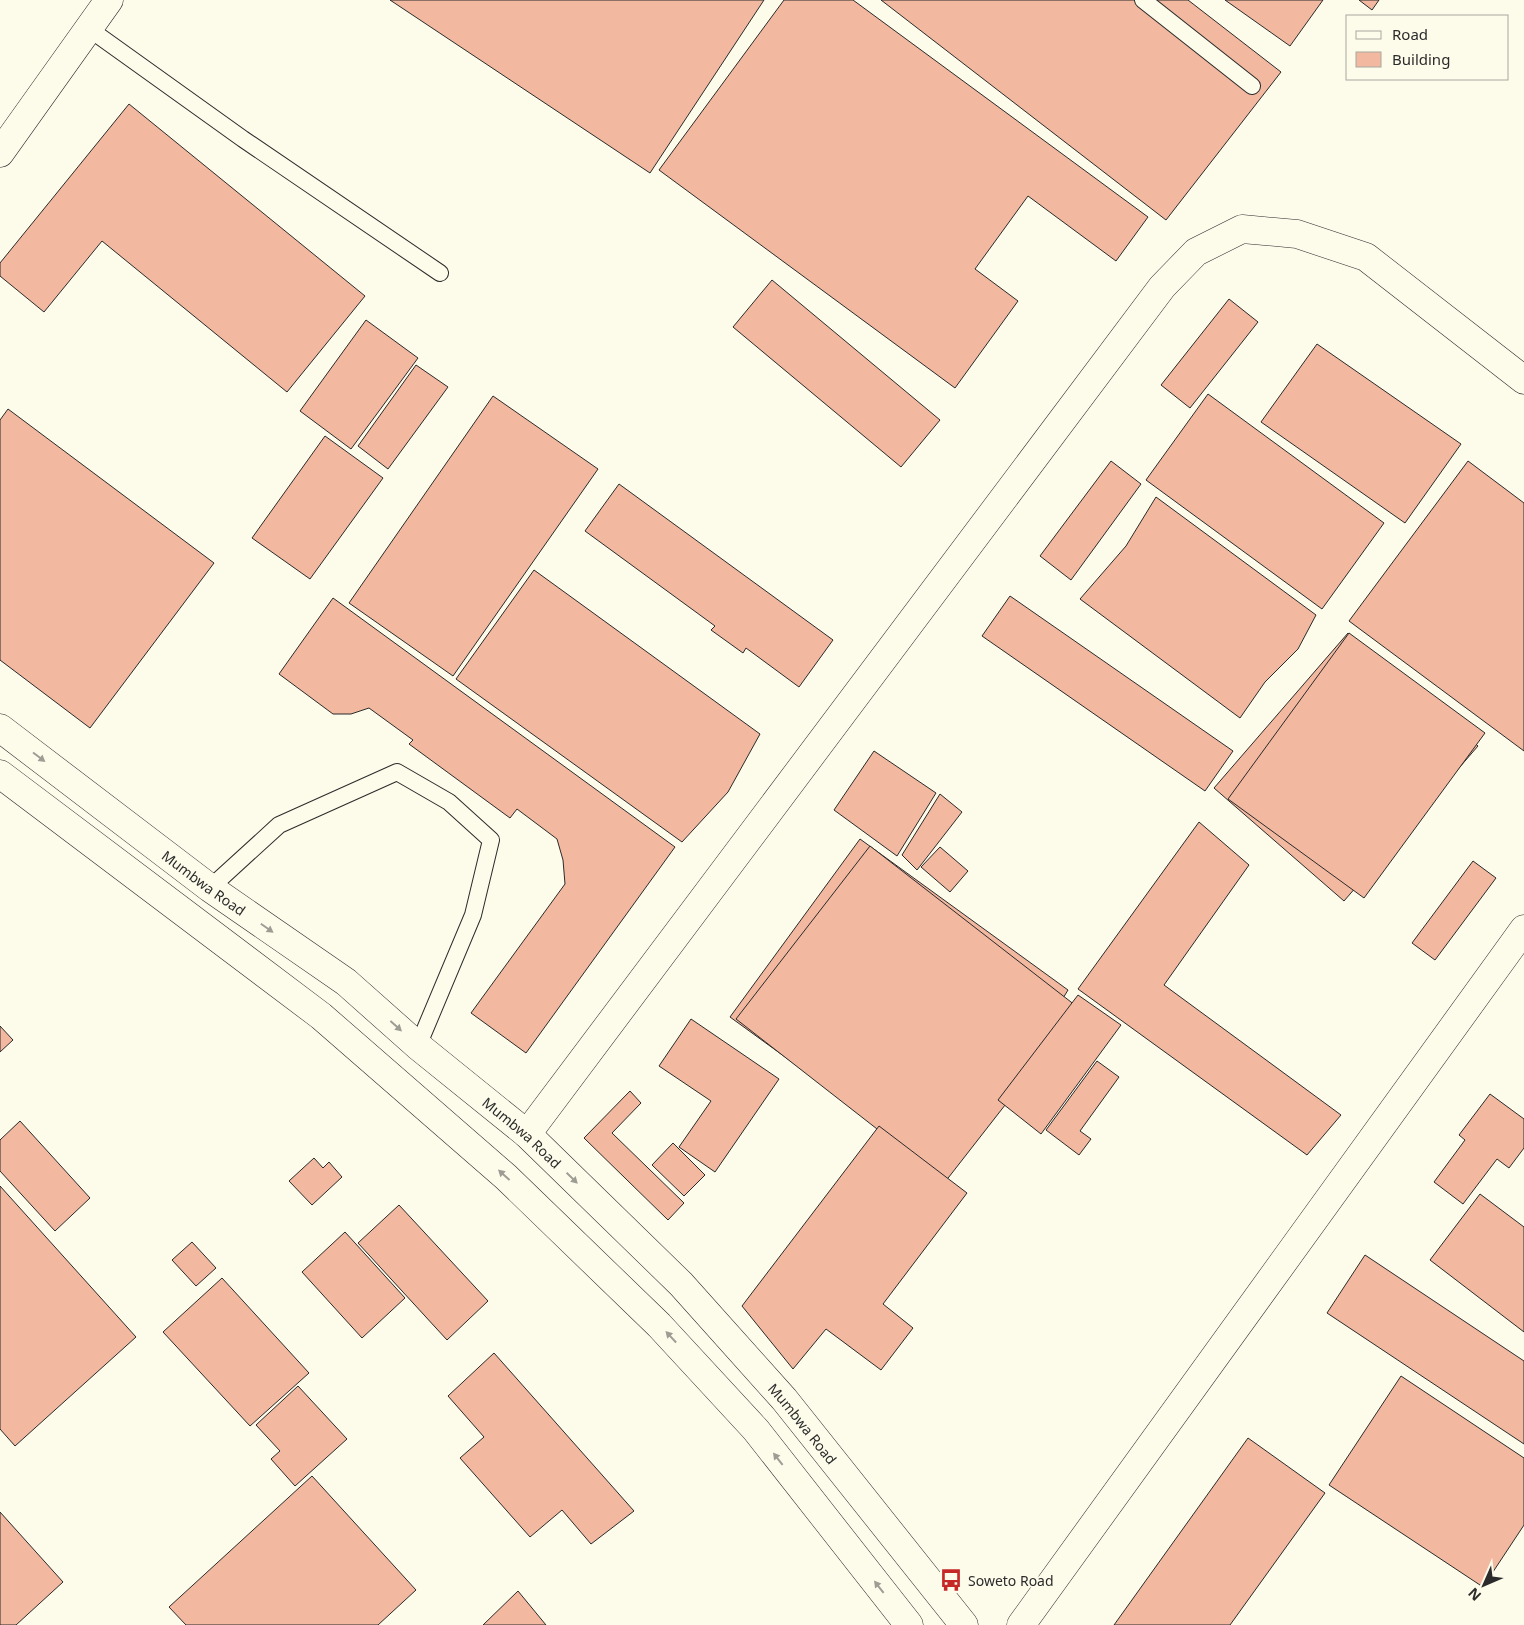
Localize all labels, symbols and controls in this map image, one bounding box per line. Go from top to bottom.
legend [1346,15,1509,80]
text: Road [1392,24,1428,44]
text: Building [1392,49,1450,69]
one-way arrow [32,751,45,762]
street label: Mumbwa Road [158,846,250,919]
one-way arrow [260,923,274,932]
one-way arrow [389,1020,401,1032]
street label: Mumbwa Road [479,1093,566,1172]
one-way arrow [498,1170,510,1181]
one-way arrow [566,1172,578,1184]
one-way arrow [665,1332,677,1344]
street label: Mumbwa Road [765,1379,842,1468]
one-way arrow [773,1453,784,1466]
north arrow [1459,1560,1509,1610]
bus stop icon: Soweto Road [938,1567,964,1593]
place label: Soweto Road [968,1571,1054,1590]
one-way arrow [873,1581,884,1594]
text: N [1464,1584,1485,1605]

